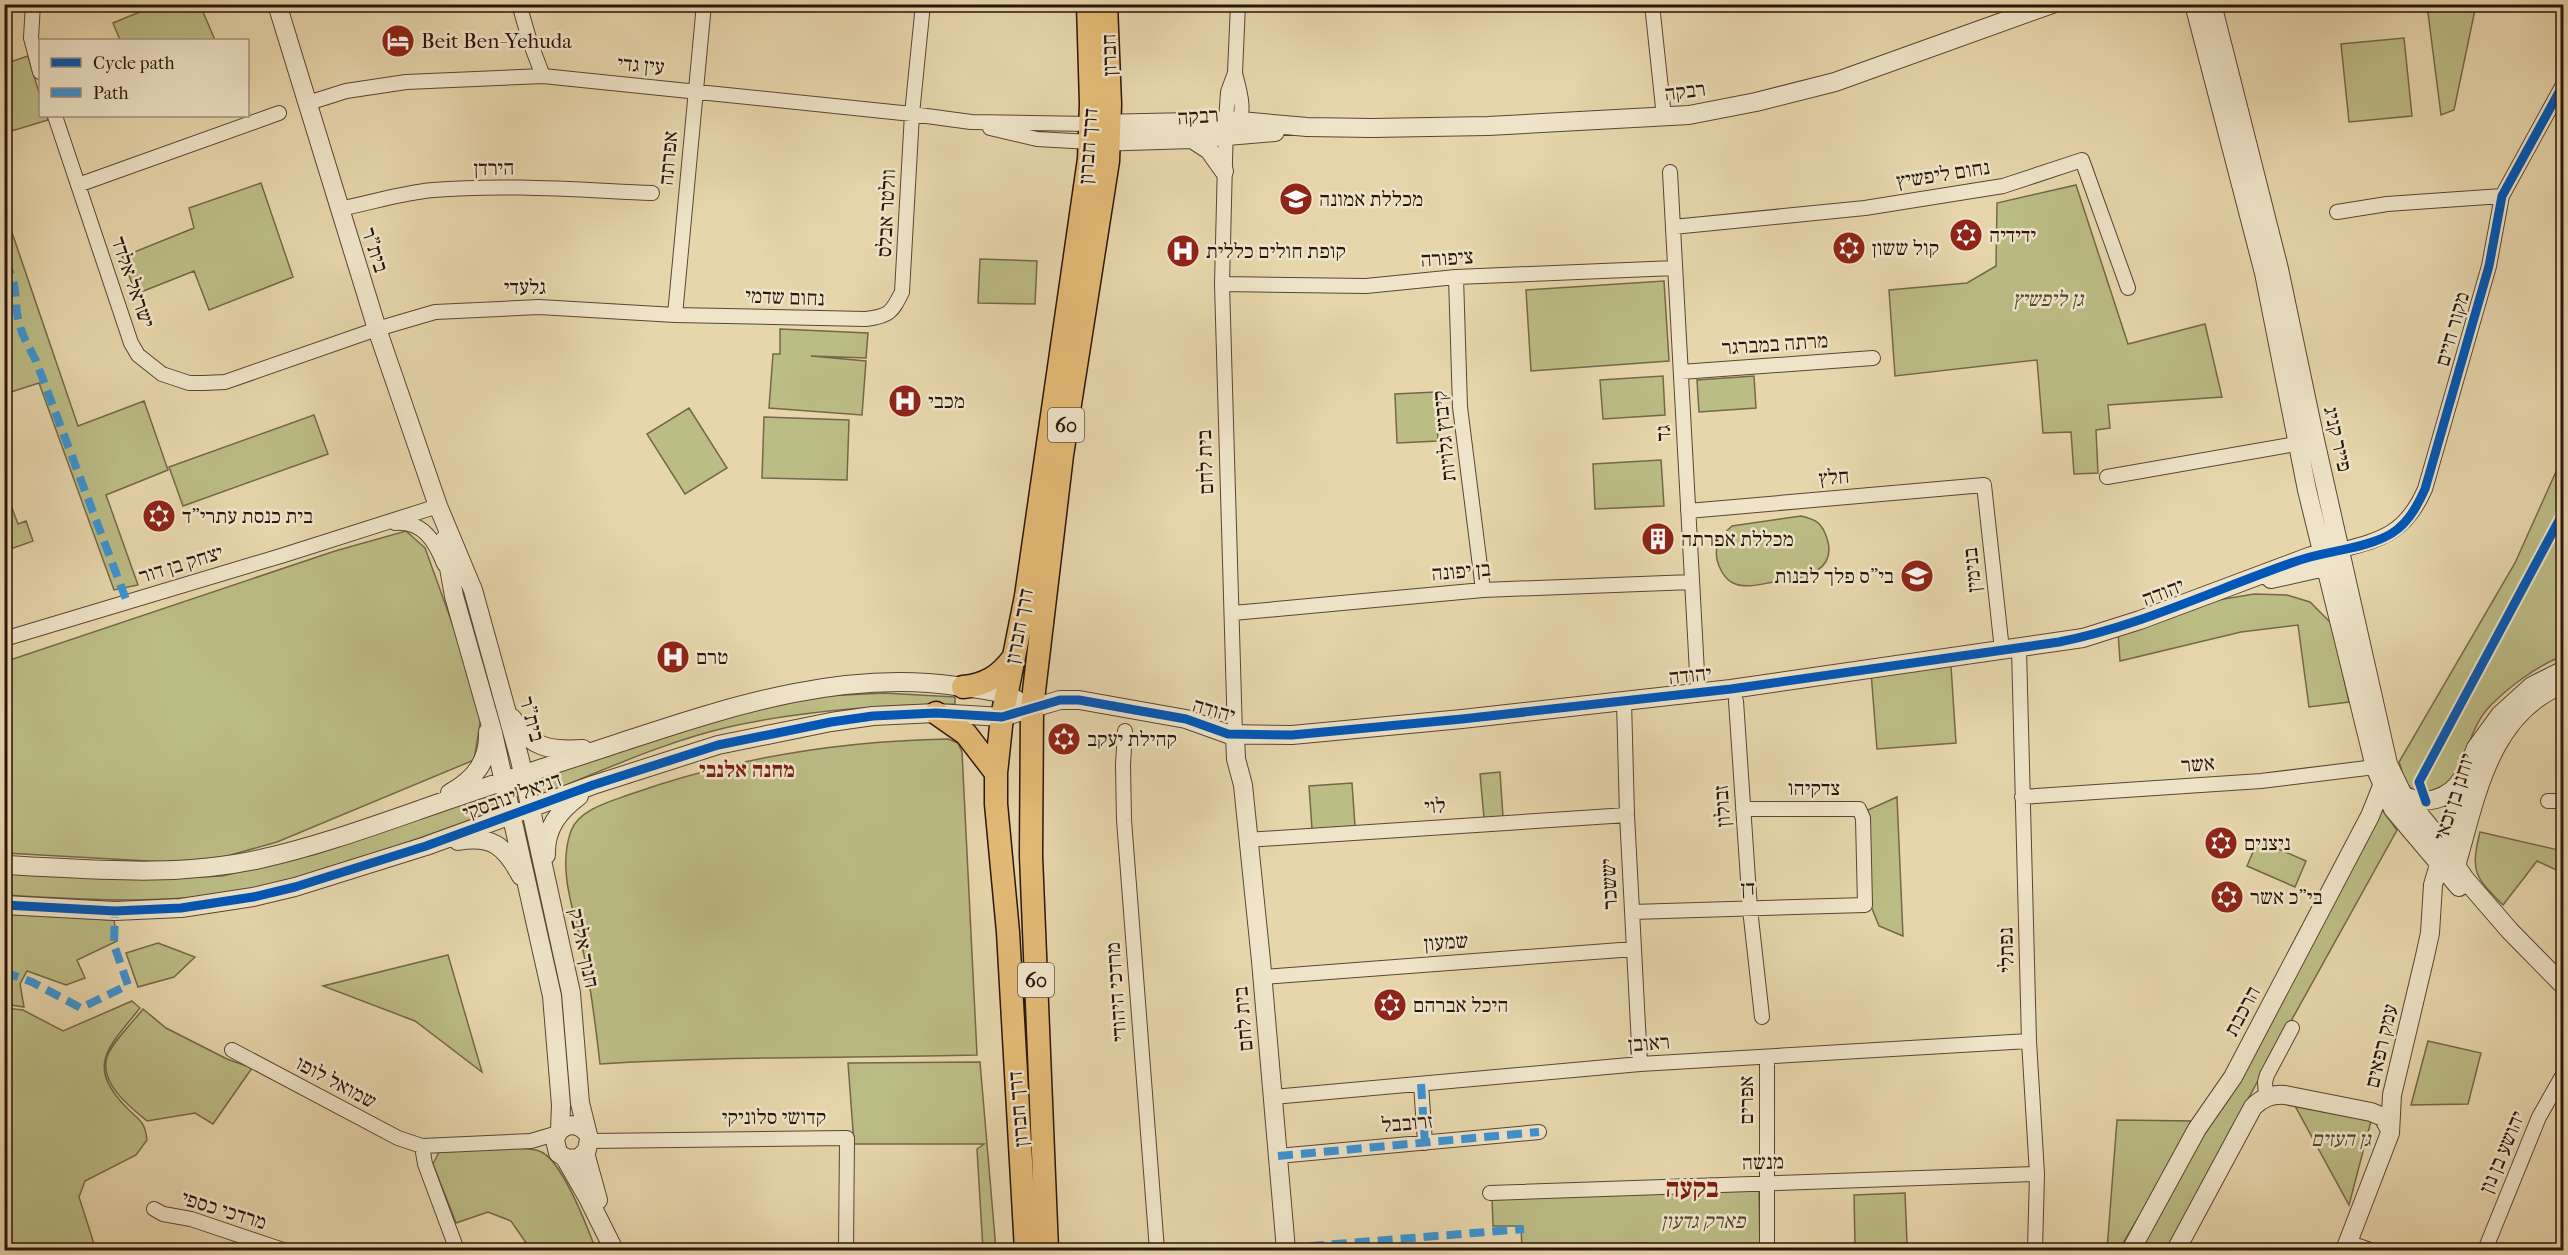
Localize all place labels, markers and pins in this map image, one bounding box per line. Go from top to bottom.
hotel icon: Beit Ben-Yehuda [380,23,416,59]
place label: Beit Ben-Yehuda [421,29,572,53]
school or university icon: מכללת אמונה [1278,181,1314,217]
place label: מכללת אמונה [1319,187,1423,211]
synagogue icon: ידידיה [1948,217,1984,253]
place label: ידידיה [1989,223,2037,247]
synagogue icon: קול ששון [1831,230,1867,266]
hospital icon: קופת חולים כללית [1165,233,1201,269]
place label: קול ששון [1872,236,1939,260]
place label: קופת חולים כללית [1206,239,1346,263]
hospital icon: מכבי [887,383,923,419]
place label: מכבי [928,389,965,413]
synagogue icon: בית כנסת עתרי"ד [141,498,177,534]
place label: בית כנסת עתרי"ד [182,504,313,528]
building icon: מכללת אפרתה [1640,521,1676,557]
place label: מכללת אפרתה [1681,527,1794,551]
school or university icon: בי"ס פלך לבנות [1899,558,1935,594]
place label: בי"ס פלך לבנות [1775,564,1894,588]
hospital icon: טרם [655,639,691,675]
place label: טרם [696,645,728,669]
synagogue icon: קהילת יעקב [1046,721,1082,757]
place label: קהילת יעקב [1087,727,1177,751]
synagogue icon: ניצנים [2203,825,2239,861]
place label: ניצנים [2244,831,2291,855]
synagogue icon: בי"כ אשר [2209,879,2245,915]
place label: בי"כ אשר [2250,885,2323,909]
synagogue icon: היכל אברהם [1372,987,1408,1023]
place label: היכל אברהם [1413,993,1508,1017]

